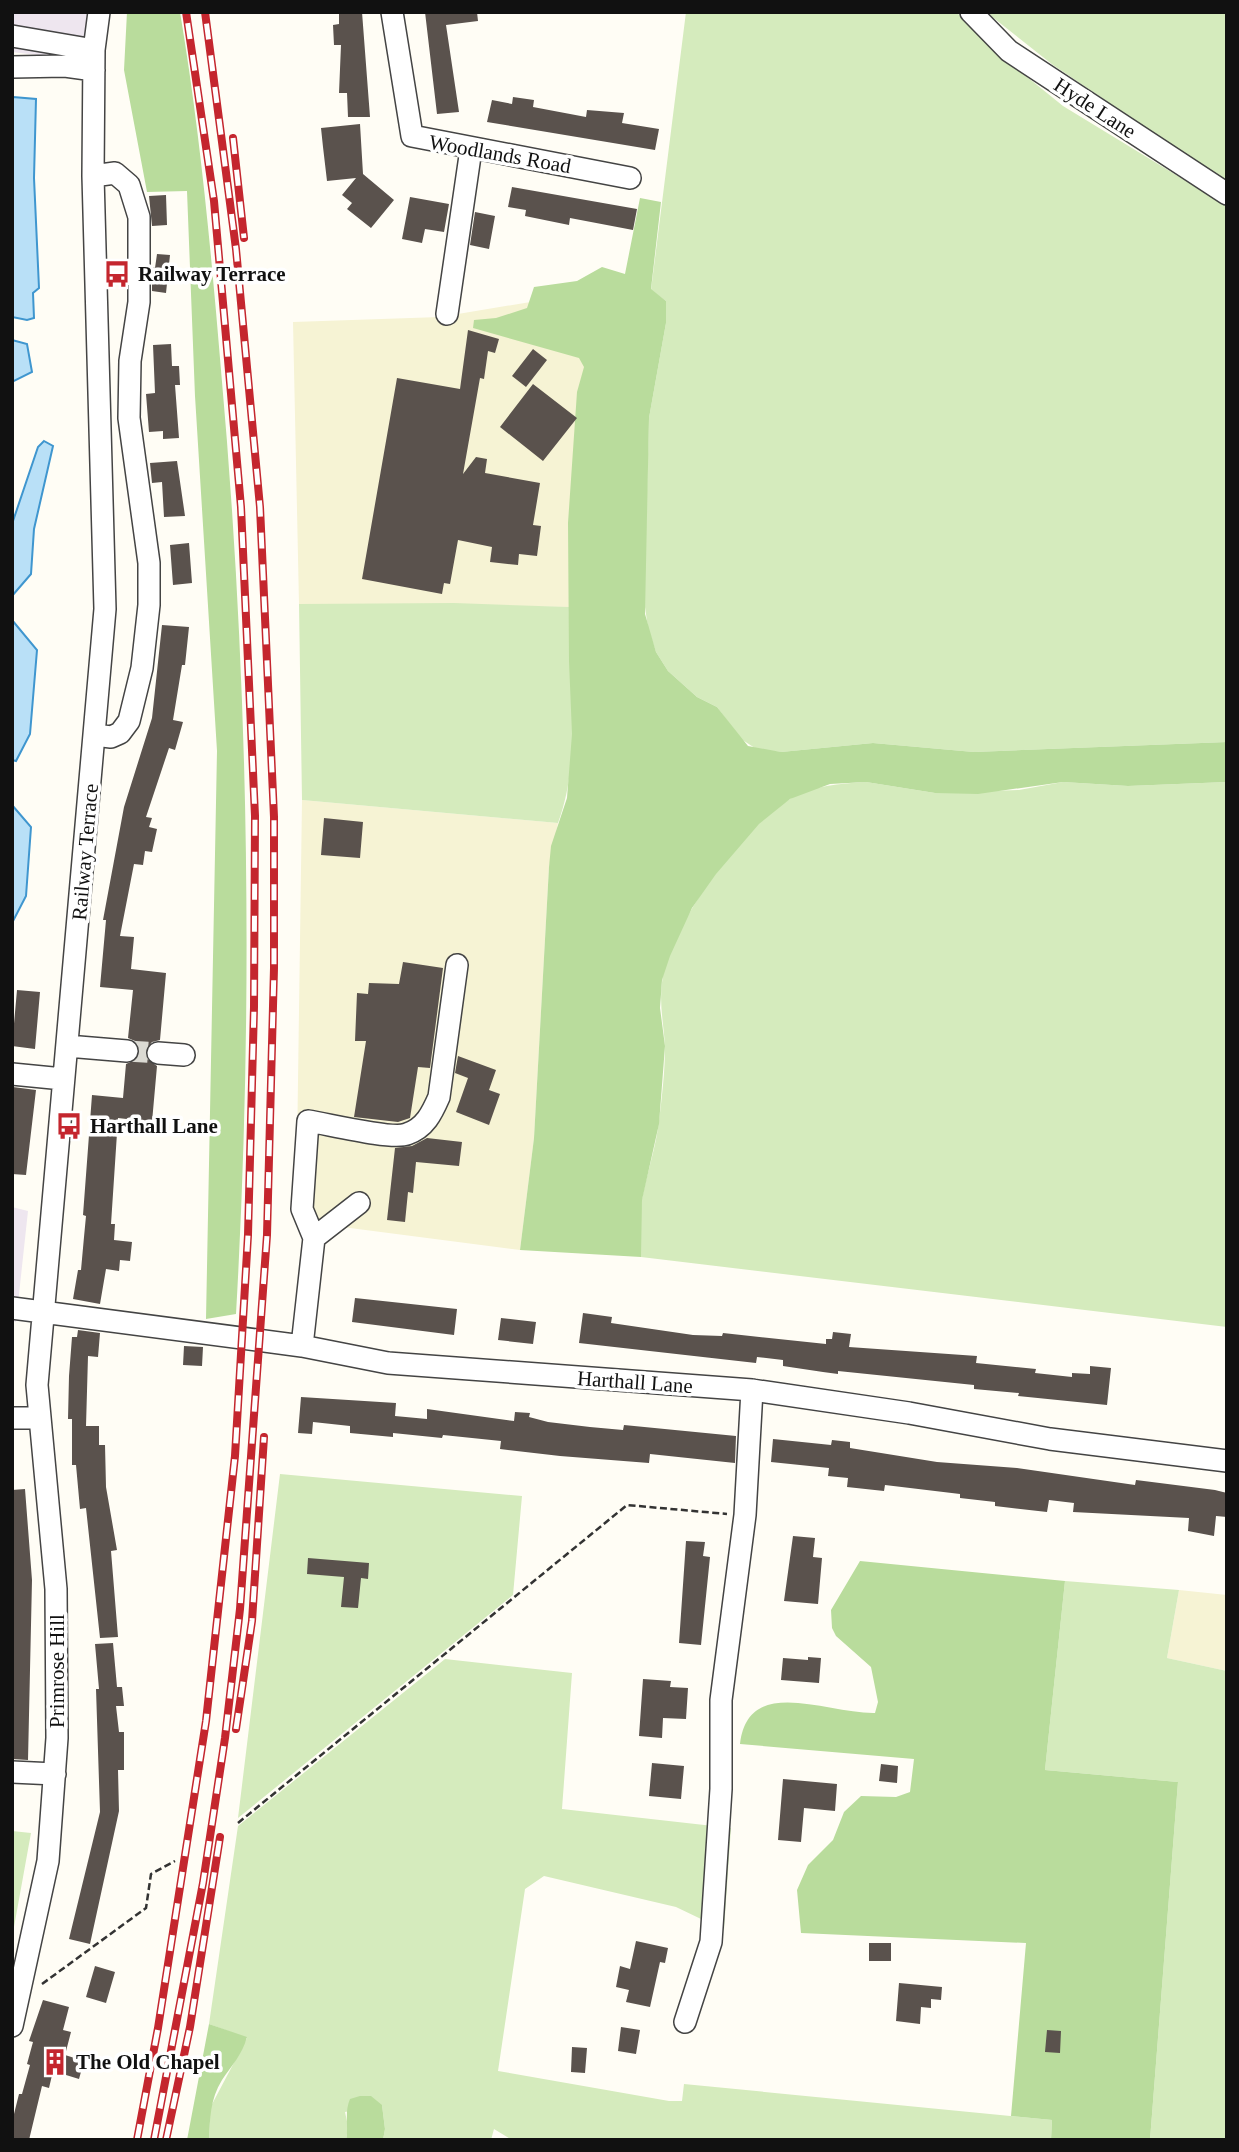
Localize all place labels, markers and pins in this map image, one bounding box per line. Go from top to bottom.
bus stop icon: Railway Terrace [102,259,132,289]
place label: Railway Terrace [138,262,286,286]
bus stop icon: Harthall Lane [54,1111,84,1141]
place label: Harthall Lane [90,1114,218,1138]
building icon: The Old Chapel [40,2047,70,2077]
place label: The Old Chapel [76,2050,220,2074]

